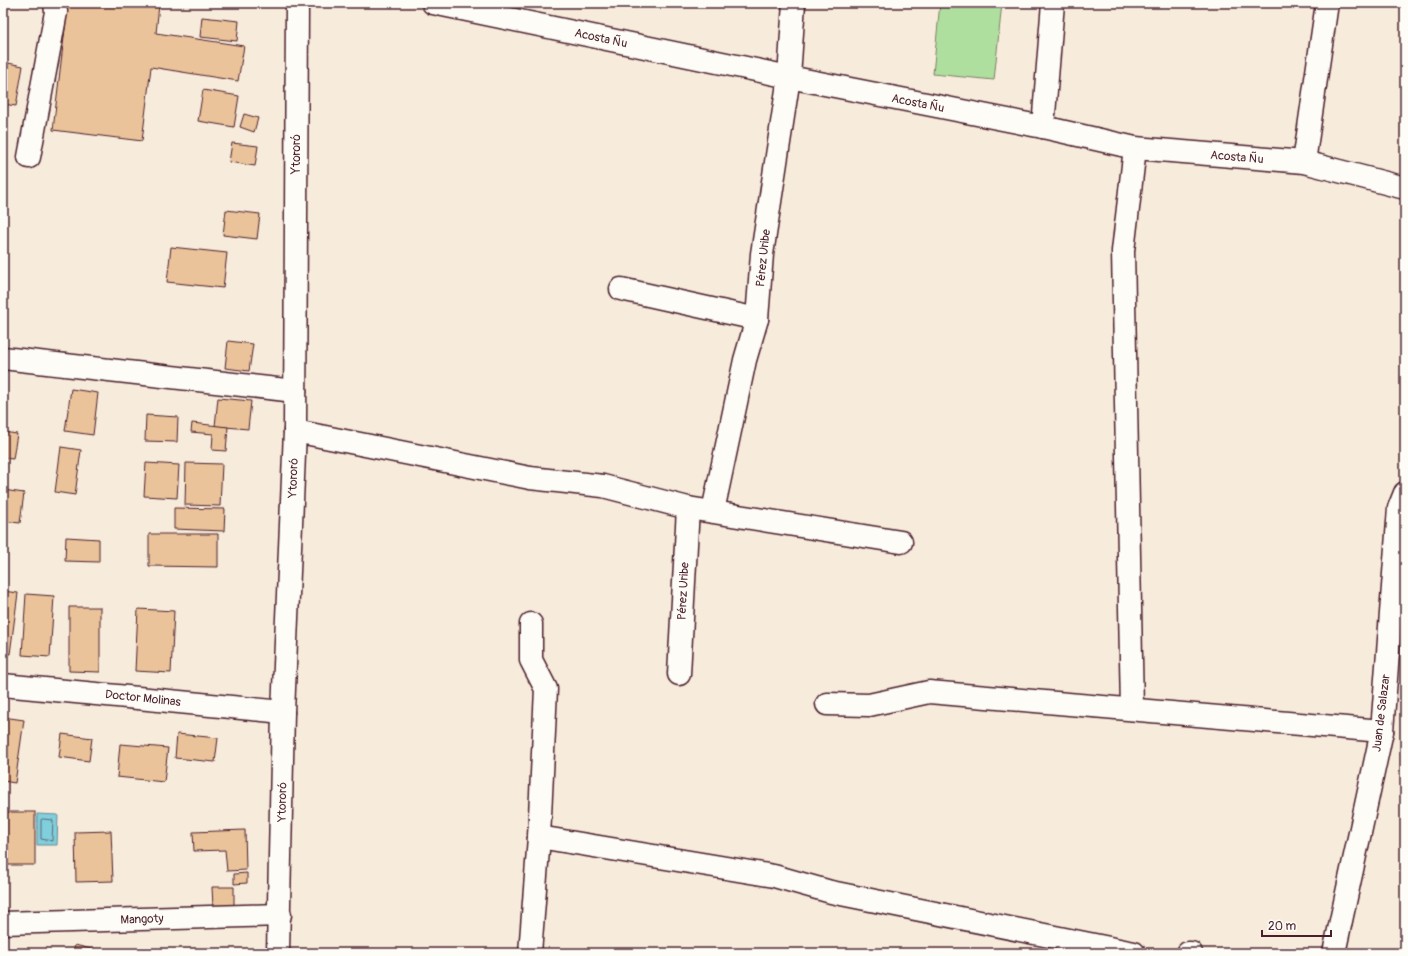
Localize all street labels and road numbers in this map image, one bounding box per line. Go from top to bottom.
street label: Acosta Ñu [573,25,629,51]
street label: Acosta Ñu [890,90,946,116]
street label: Ytororó [289,134,304,175]
street label: Acosta Ñu [1210,147,1264,167]
street label: Pérez Uribe [753,228,774,288]
street label: Ytororó [285,457,302,499]
street label: Pérez Uribe [674,562,693,620]
street label: Juan de Salazar [1369,673,1394,753]
street label: Doctor Molinas [104,687,182,710]
street label: Ytororó [275,782,290,823]
street label: Mangoty [120,911,164,928]

